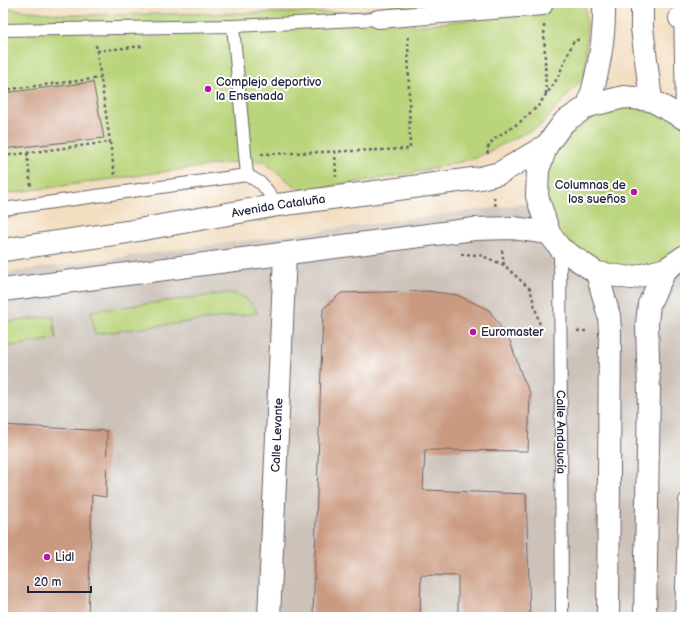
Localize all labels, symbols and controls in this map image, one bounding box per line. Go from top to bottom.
place label: Complejo deportivo la Ensenada [216,75,322,104]
marker: Complejo deportivo la Ensenada [203,84,213,94]
place label: Columnas de los sueños [555,178,626,207]
marker: Columnas de los sueños [629,187,639,197]
street label: Avenida Cataluña [230,192,327,221]
place label: Euromaster [481,325,544,340]
marker: Euromaster [468,327,478,337]
street label: Calle Andalucía [553,390,568,474]
street label: Calle Levante [268,398,287,473]
place label: Lidl [55,550,74,565]
marker: Lidl [42,552,52,562]
scale bar [28,568,91,594]
text: 20 m [34,575,61,590]

